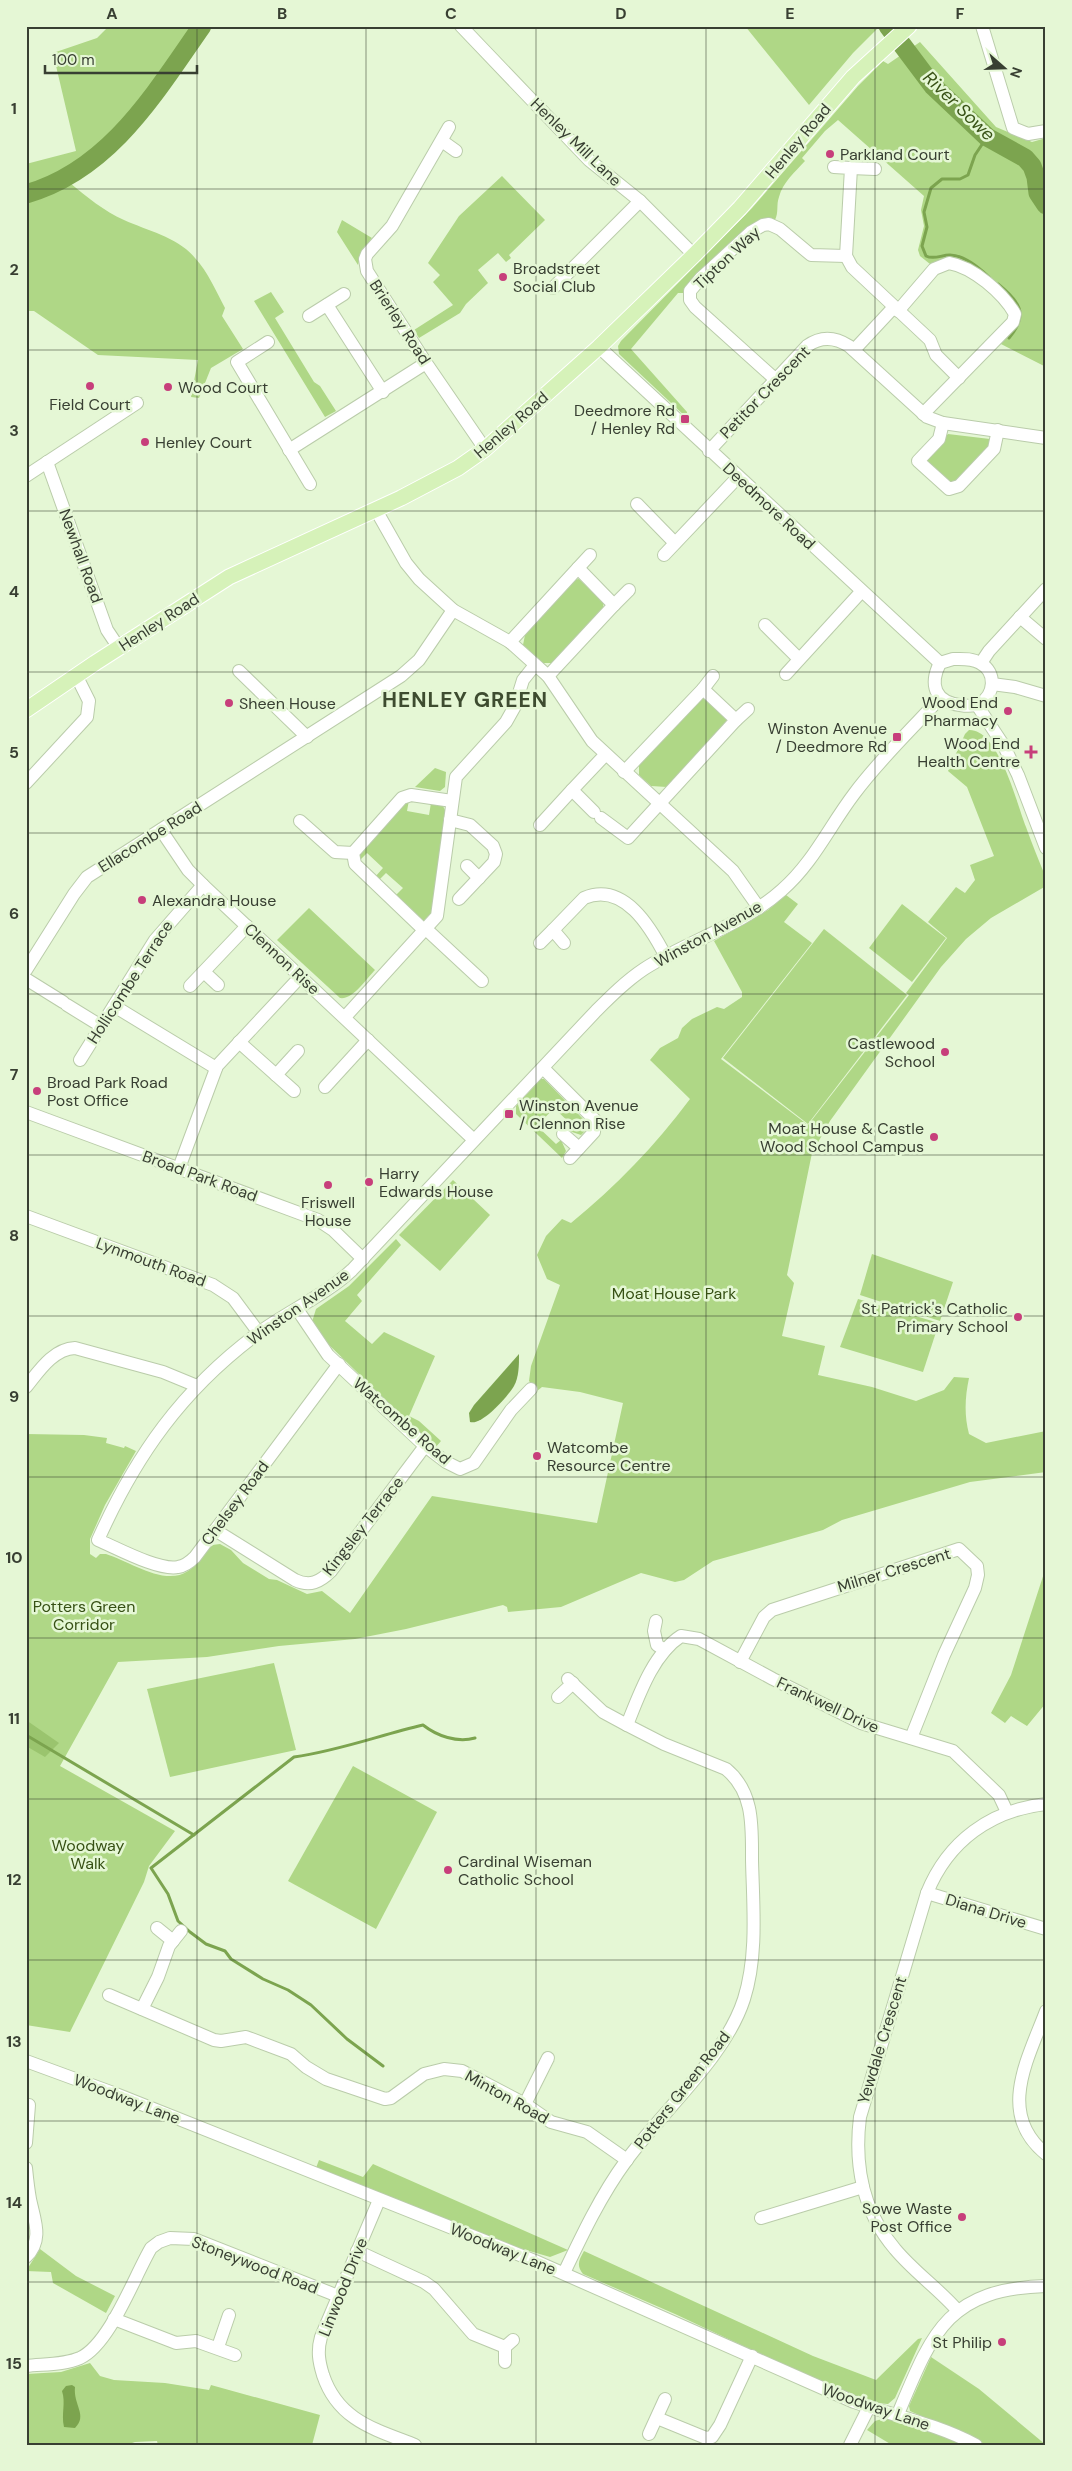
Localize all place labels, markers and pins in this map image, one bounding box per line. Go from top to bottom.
place label: Parkland Court [840,144,950,165]
marker: Parkland Court [824,148,836,160]
place label: Broadstreet Social Club [513,258,600,297]
marker: Broadstreet Social Club [497,271,509,283]
place label: Wood Court [178,377,268,398]
marker: Field Court [84,380,96,392]
marker: Wood Court [162,381,174,393]
place label: Field Court [49,394,131,415]
place label: Deedmore Rd / Henley Rd [574,400,675,439]
marker: Deedmore Rd / Henley Rd [679,413,691,425]
place label: Henley Court [155,432,252,453]
marker: Henley Court [139,436,151,448]
place label: Wood End Pharmacy [922,692,998,731]
place label: Sheen House [239,693,336,714]
marker: Sheen House [223,697,235,709]
marker: Wood End Pharmacy [1002,705,1014,717]
place label: Winston Avenue / Deedmore Rd [767,718,887,757]
marker: Winston Avenue / Deedmore Rd [891,731,903,743]
place label: Wood End Health Centre [917,733,1020,772]
marker: Wood End Health Centre [1024,745,1038,759]
place label: Alexandra House [152,890,276,911]
marker: Alexandra House [136,894,148,906]
place label: Castlewood School [848,1033,935,1072]
marker: Castlewood School [939,1046,951,1058]
place label: Broad Park Road Post Office [47,1072,168,1111]
marker: Broad Park Road Post Office [31,1085,43,1097]
place label: Winston Avenue / Clennon Rise [519,1095,639,1134]
marker: Winston Avenue / Clennon Rise [503,1108,515,1120]
place label: Moat House & Castle Wood School Campus [760,1118,924,1157]
marker: Moat House & Castle Wood School Campus [928,1131,940,1143]
place label: Harry Edwards House [379,1163,493,1202]
marker: Harry Edwards House [363,1176,375,1188]
marker: Friswell House [322,1179,334,1191]
place label: Friswell House [301,1192,355,1231]
place label: St Patrick's Catholic Primary School [861,1298,1008,1337]
marker: St Patrick's Catholic Primary School [1012,1311,1024,1323]
place label: Watcombe Resource Centre [547,1437,671,1476]
marker: Watcombe Resource Centre [531,1450,543,1462]
place label: Cardinal Wiseman Catholic School [458,1851,592,1890]
marker: Cardinal Wiseman Catholic School [442,1864,454,1876]
place label: Sowe Waste Post Office [862,2198,952,2237]
marker: Sowe Waste Post Office [956,2211,968,2223]
place label: St Philip [932,2332,992,2353]
marker: St Philip [996,2336,1008,2348]

